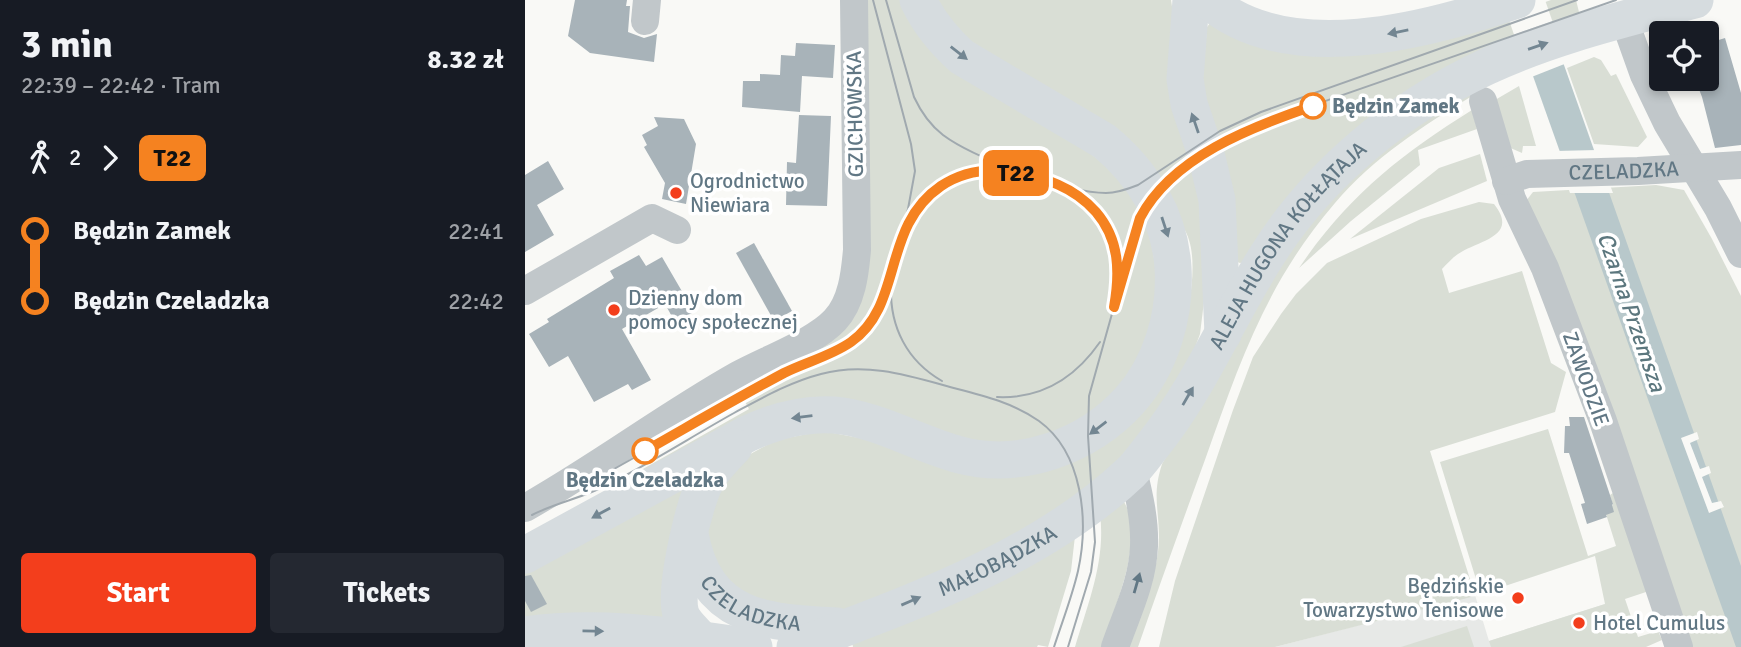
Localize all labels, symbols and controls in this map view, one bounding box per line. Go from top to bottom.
text: 3 min [21,21,113,68]
map controls [1649,21,1719,91]
button: locate [1649,21,1719,91]
one-way arrow [1387,27,1409,38]
one-way arrow [1528,40,1549,51]
text: 8.32 zł [428,44,504,76]
one-way arrow [950,46,968,61]
street label: GZICHOWSKA [841,50,869,178]
text: 22:39 – 22:42 · Tram [21,71,221,100]
marker: Będzin Zamek [1300,93,1326,119]
place label: Będzin Zamek [1332,93,1460,119]
one-way arrow [1190,112,1200,133]
street label: ALEJA HUGONA KOŁŁĄTAJA [1203,136,1372,354]
icon: walk [21,139,59,177]
icon: forward [91,139,129,177]
text: 2 [69,143,81,172]
text: T22 [153,143,192,173]
line badge: T22 [976,150,1056,196]
street label: CZELADZKA [1568,156,1680,186]
text: T22 [997,158,1035,188]
place label: Ogrodnictwo Niewiara [690,168,805,218]
marker: Ogrodnictwo Niewiara [668,185,684,201]
text: Będzin Zamek [73,215,231,247]
text: 22:41 [448,217,504,246]
one-way arrow [1160,217,1170,238]
water label: Czarna Przemsza [1591,229,1673,397]
text: Będzin Czeladzka [73,285,270,317]
place label: Dzienny dom pomocy społecznej [628,285,798,335]
text: 22:42 [448,287,504,316]
marker: Dzienny dom pomocy społecznej [606,302,622,318]
street label: ZAWODZIE [1557,328,1615,430]
one-way arrow [1182,386,1194,405]
one-way arrow [791,412,813,423]
one-way arrow [1089,421,1107,435]
marker: Będzin Czeladzka [632,438,658,464]
place label: Będzin Czeladzka [566,467,725,493]
one-way arrow [591,507,610,519]
street label: MAŁOBĄDZKA [934,520,1062,602]
button: Start [21,553,256,633]
button: Tickets [270,553,504,633]
street label: CZELADZKA [695,571,802,637]
one-way arrow [1132,571,1143,593]
place label: Będzińskie Towarzystwo Tenisowe [1303,573,1504,623]
marker: Będzińskie Towarzystwo Tenisowe [1510,590,1526,606]
one-way arrow [901,595,921,607]
place label: Hotel Cumulus [1593,610,1725,636]
marker: Hotel Cumulus [1571,615,1587,631]
one-way arrow [582,625,604,637]

